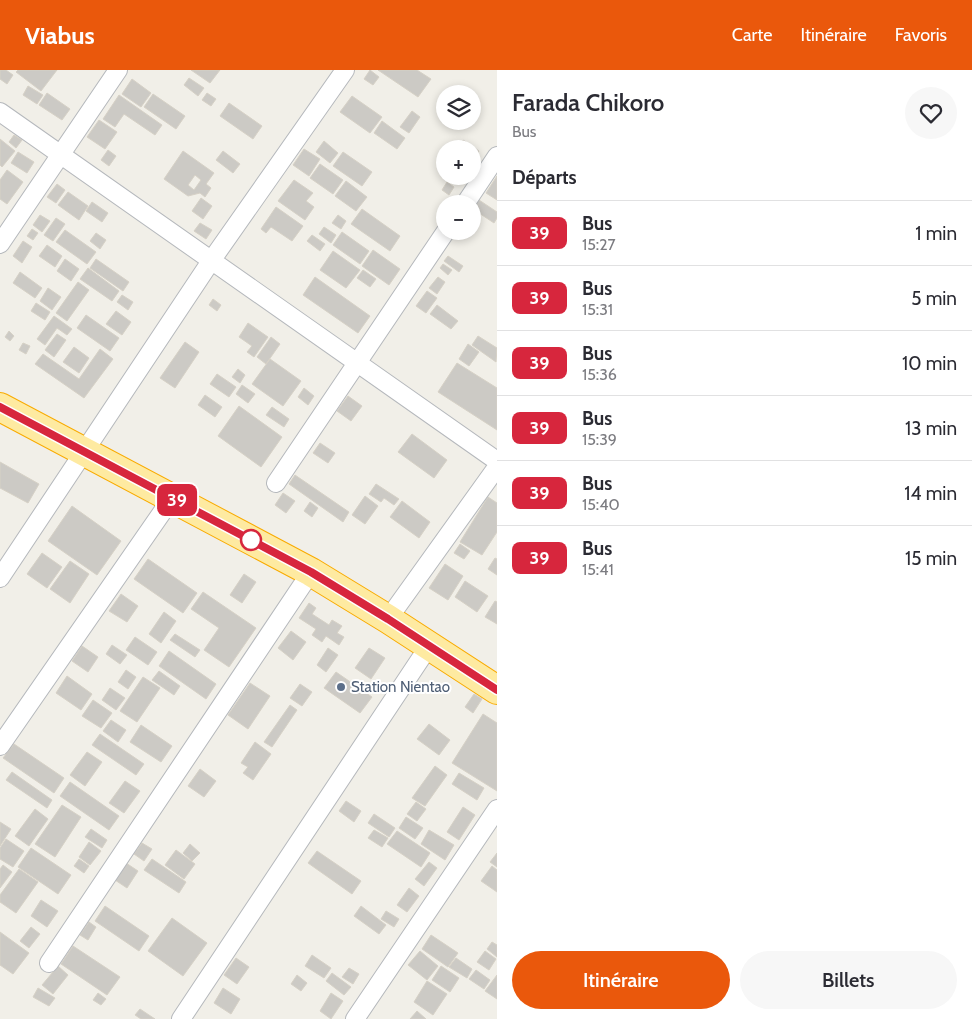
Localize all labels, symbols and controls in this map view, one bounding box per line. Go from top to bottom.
text: Viabus [25,21,95,50]
text: Carte [732,24,772,46]
text: Itinéraire [800,24,867,46]
text: Favoris [895,24,947,46]
map controls [436,85,481,240]
button: layers [436,85,481,130]
button: heart [905,87,957,139]
text: Farada Chikoro [512,88,664,117]
text: Bus [512,122,536,141]
button: + [436,140,481,185]
text: Départs [512,166,577,189]
button: − [436,195,481,240]
text: Bus [582,212,612,235]
text: 39 [530,222,549,244]
text: 1 min [915,222,957,245]
text: 15:27 [582,235,616,254]
text: Bus [582,277,612,300]
text: 39 [530,287,549,309]
text: 5 min [911,287,957,310]
text: 15:31 [582,300,613,319]
text: Bus [582,342,612,365]
text: 39 [530,352,549,374]
text: 10 min [902,352,957,375]
text: 15:36 [582,365,617,384]
text: Bus [582,407,612,430]
text: 39 [530,417,549,439]
text: 13 min [905,417,957,440]
text: 15:39 [582,430,617,449]
text: Bus [582,472,612,495]
text: 39 [530,482,549,504]
text: 14 min [904,482,957,505]
line badge: 39 [154,484,200,516]
text: 39 [167,489,187,511]
text: 15:40 [582,495,620,514]
unlabelled marker [240,529,262,551]
text: Bus [582,537,612,560]
text: 39 [530,547,549,569]
text: 15 min [905,547,957,570]
text: 15:41 [582,560,614,579]
place label: Station Nientao [351,678,450,696]
marker: Station Nientao [335,681,347,693]
button: Itinéraire [512,951,730,1009]
button: Billets [740,951,957,1009]

